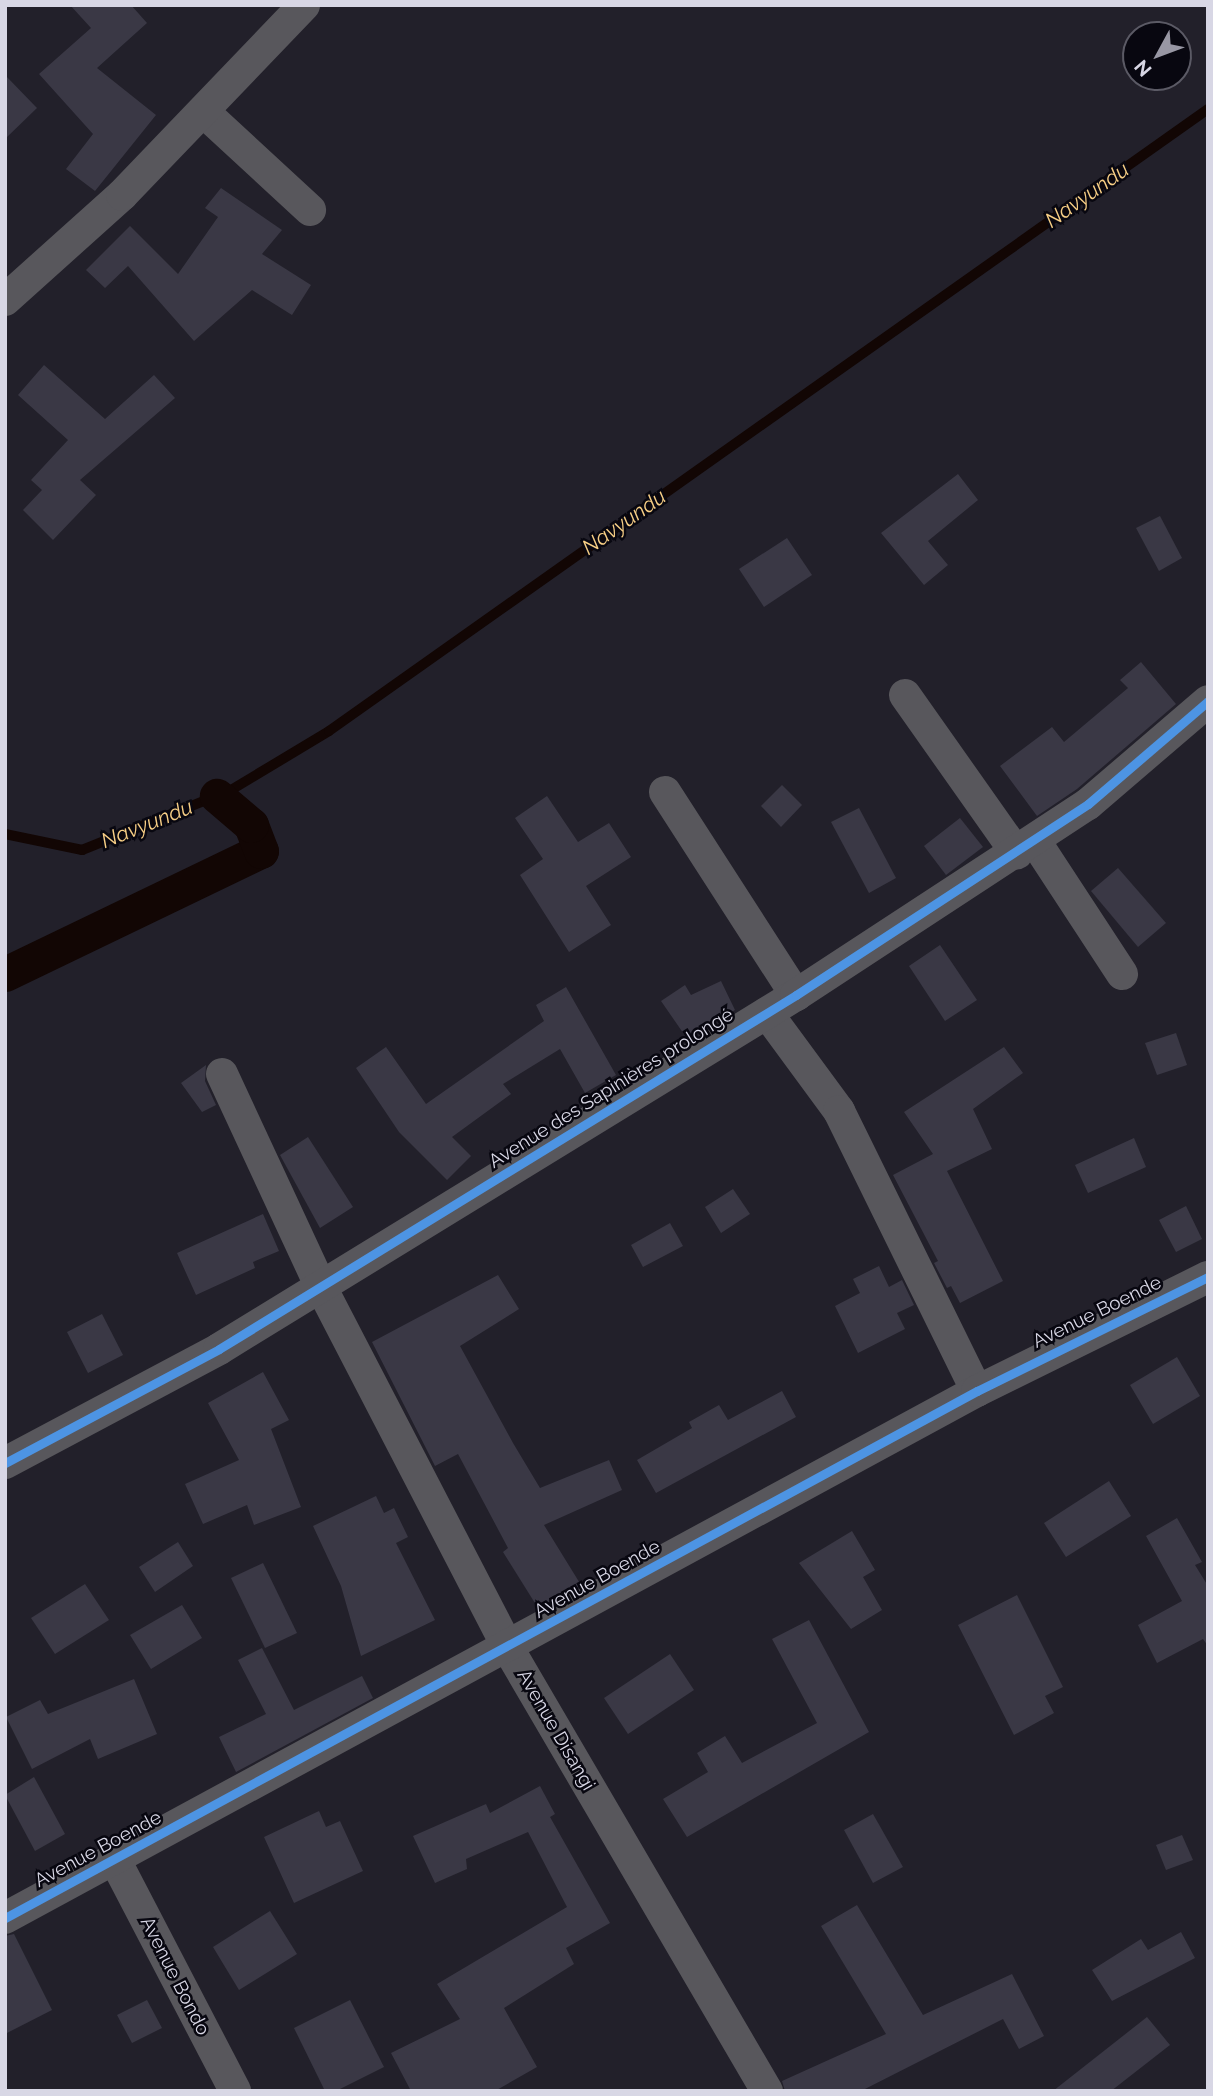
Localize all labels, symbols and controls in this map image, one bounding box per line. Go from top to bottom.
north arrow [1122,21,1192,91]
text: N [1130,56,1156,81]
water label: Navyundu [1040,157,1134,233]
water label: Navyundu [577,484,671,560]
water label: Navyundu [97,794,197,854]
street label: Avenue des Sapinières prolongé [485,1003,737,1173]
street label: Avenue Boende [1029,1271,1165,1353]
street label: Avenue Boende [530,1535,664,1623]
street label: Avenue Disangi [512,1666,600,1794]
street label: Avenue Boende [31,1806,165,1892]
street label: Avenue Bondo [135,1913,215,2039]

